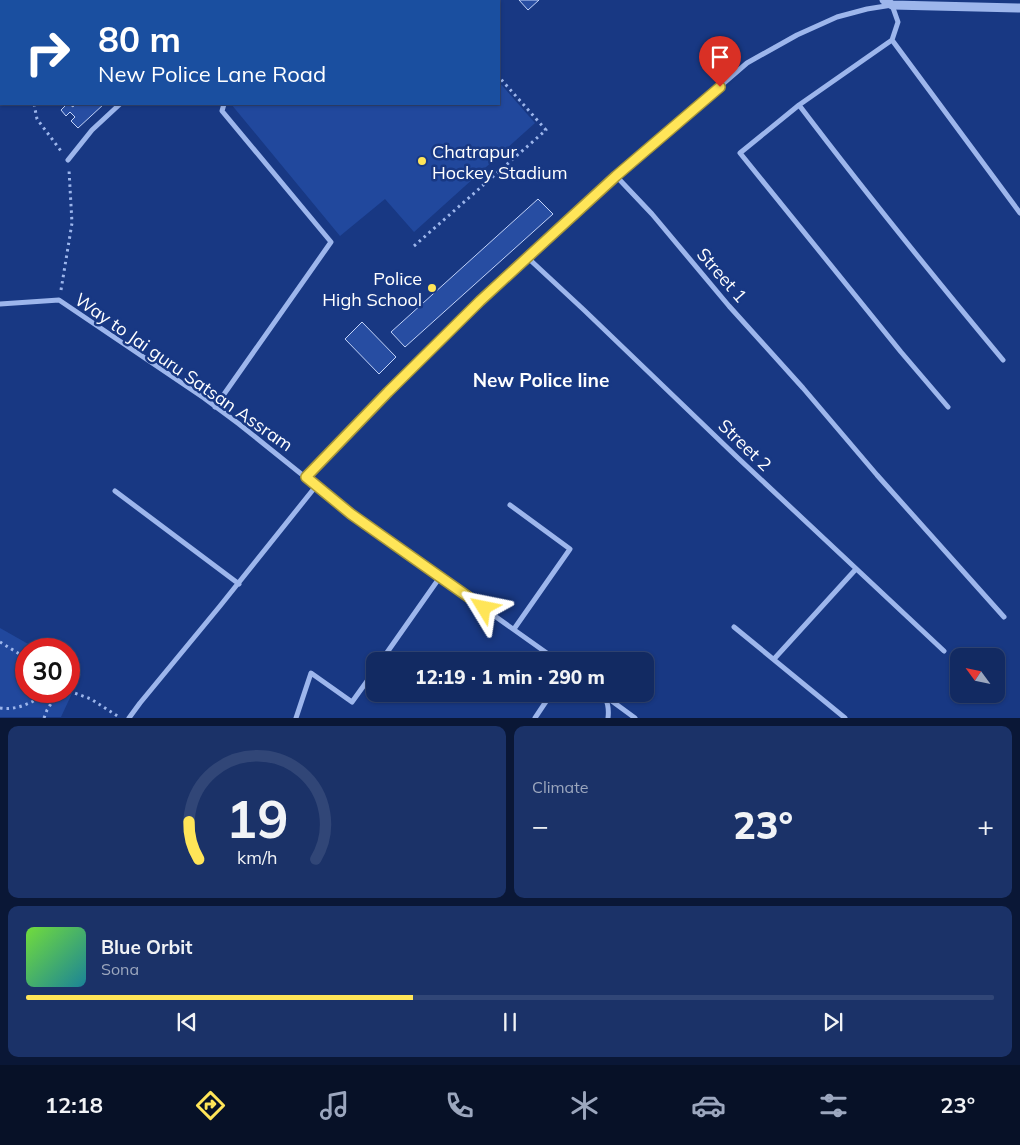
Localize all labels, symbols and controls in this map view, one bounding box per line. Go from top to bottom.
text: 80 m [98,17,181,61]
icon: right [15,20,80,85]
pin [699,36,741,87]
icon: arrive [706,43,734,71]
text: New Police Lane Road [98,60,326,88]
place label: Chatrapur Hockey Stadium [432,140,568,184]
marker: Chatrapur Hockey Stadium [416,155,428,167]
street label: Street 1 [692,243,752,307]
place label: Police High School [322,267,422,311]
marker: Police High School [426,282,438,294]
street label: Way to Jai guru Satsan Assram [70,288,298,456]
district label: New Police line [473,368,609,392]
street label: Street 2 [714,414,776,476]
position arrow [457,581,509,633]
speed limit sign: 30 [15,638,80,703]
north arrow [950,648,1005,702]
map controls [950,648,1005,703]
text: 12:19 · 1 min · 290 m [415,665,605,689]
text: Climate [532,777,588,797]
text: 19 [226,786,288,851]
text: 23° [733,801,793,849]
text: − [532,808,549,843]
text: + [977,808,994,843]
text: km/h [237,846,277,868]
text: Blue Orbit [101,935,192,959]
text: Sona [101,959,139,979]
icon: previous [173,1008,201,1036]
icon: pause [496,1008,524,1036]
icon: next [819,1008,847,1036]
icon: directions [193,1088,228,1123]
icon: music [317,1088,352,1123]
icon: phone [442,1088,477,1123]
icon: climate [567,1088,602,1123]
icon: car [691,1088,726,1123]
icon: filters [816,1088,851,1123]
text: 12:18 [45,1091,103,1119]
text: 23° [940,1091,975,1119]

